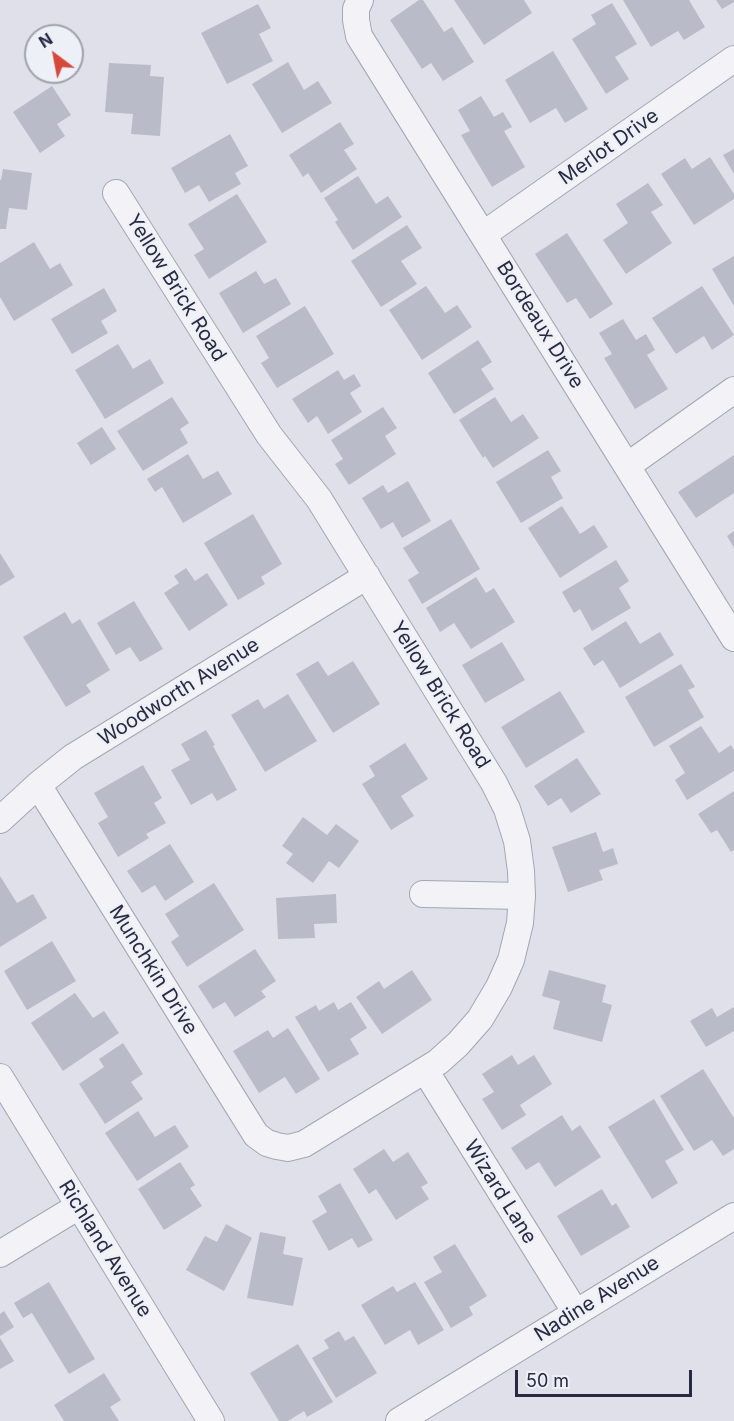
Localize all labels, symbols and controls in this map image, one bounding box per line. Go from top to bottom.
north arrow [24,24,84,84]
text: N [35,29,56,52]
street label: Merlot Drive [555,104,663,190]
street label: Yellow Brick Road [121,210,231,366]
street label: Bordeaux Drive [491,257,589,393]
street label: Yellow Brick Road [385,617,495,773]
street label: Woodworth Avenue [94,633,264,751]
street label: Munchkin Drive [104,901,202,1039]
street label: Wizard Lane [459,1136,541,1248]
street label: Richland Avenue [53,1176,157,1322]
street label: Nadine Avenue [530,1251,664,1347]
scale bar [518,1358,695,1396]
text: 50 m [526,1370,569,1391]

